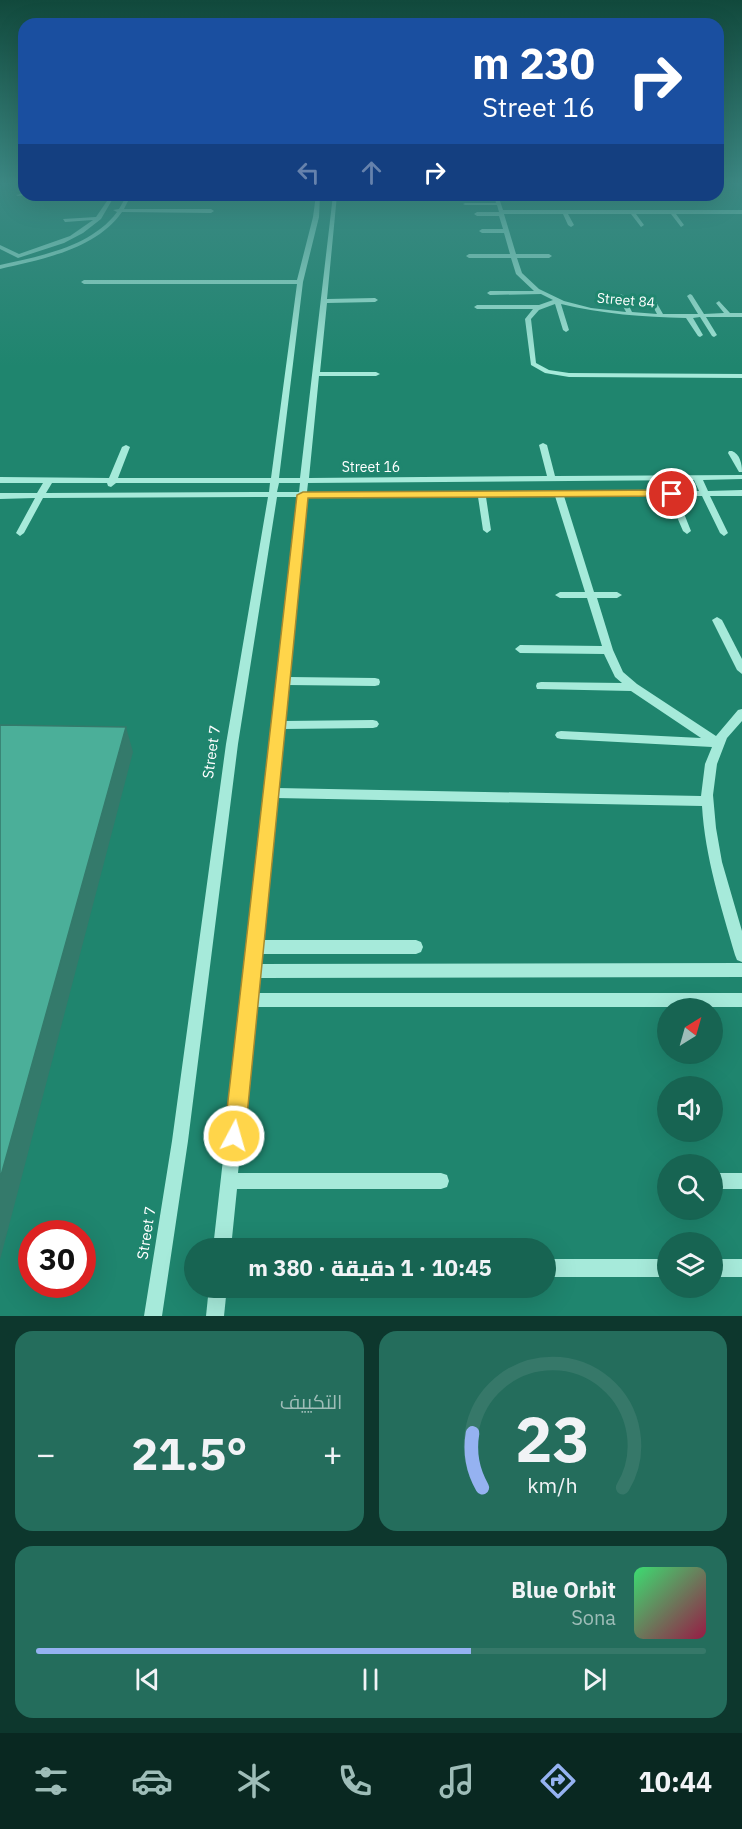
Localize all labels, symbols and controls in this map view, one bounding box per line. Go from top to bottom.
text: 230 m [472,36,595,91]
icon: right [616,42,694,120]
text: Street 16 [482,89,595,124]
icon: left [292,156,325,189]
icon: ahead [355,156,388,189]
icon: right [418,156,451,189]
street label: Street 84 [596,288,656,312]
street label: Street 16 [342,458,400,476]
pin [646,468,697,519]
icon: arrive [655,477,688,510]
street label: Street 7 [198,724,224,780]
north arrow [657,998,723,1064]
map controls [657,998,723,1298]
button: sound [657,1076,723,1142]
position arrow [202,1104,266,1168]
button: search [657,1154,723,1220]
street label: Street 7 [132,1205,160,1261]
speed limit sign: 30 [18,1220,96,1298]
button: layers [657,1232,723,1298]
text: 10:45 · 1 دقيقة · 380 m [248,1253,492,1282]
text: التكييف [280,1388,343,1415]
text: 23 [515,1398,590,1479]
text: 21.5° [131,1424,247,1482]
text: − [36,1432,56,1475]
text: + [323,1432,342,1475]
text: km/h [528,1471,578,1499]
text: Blue Orbit [511,1575,616,1604]
text: Sona [571,1604,616,1631]
icon: previous [131,1663,164,1696]
icon: pause [354,1663,387,1696]
icon: next [578,1663,611,1696]
icon: filters [30,1760,72,1802]
icon: car [131,1760,173,1802]
icon: climate [233,1760,275,1802]
icon: phone [334,1760,376,1802]
icon: music [436,1760,478,1802]
icon: directions [537,1760,579,1802]
text: 10:44 [639,1764,712,1799]

